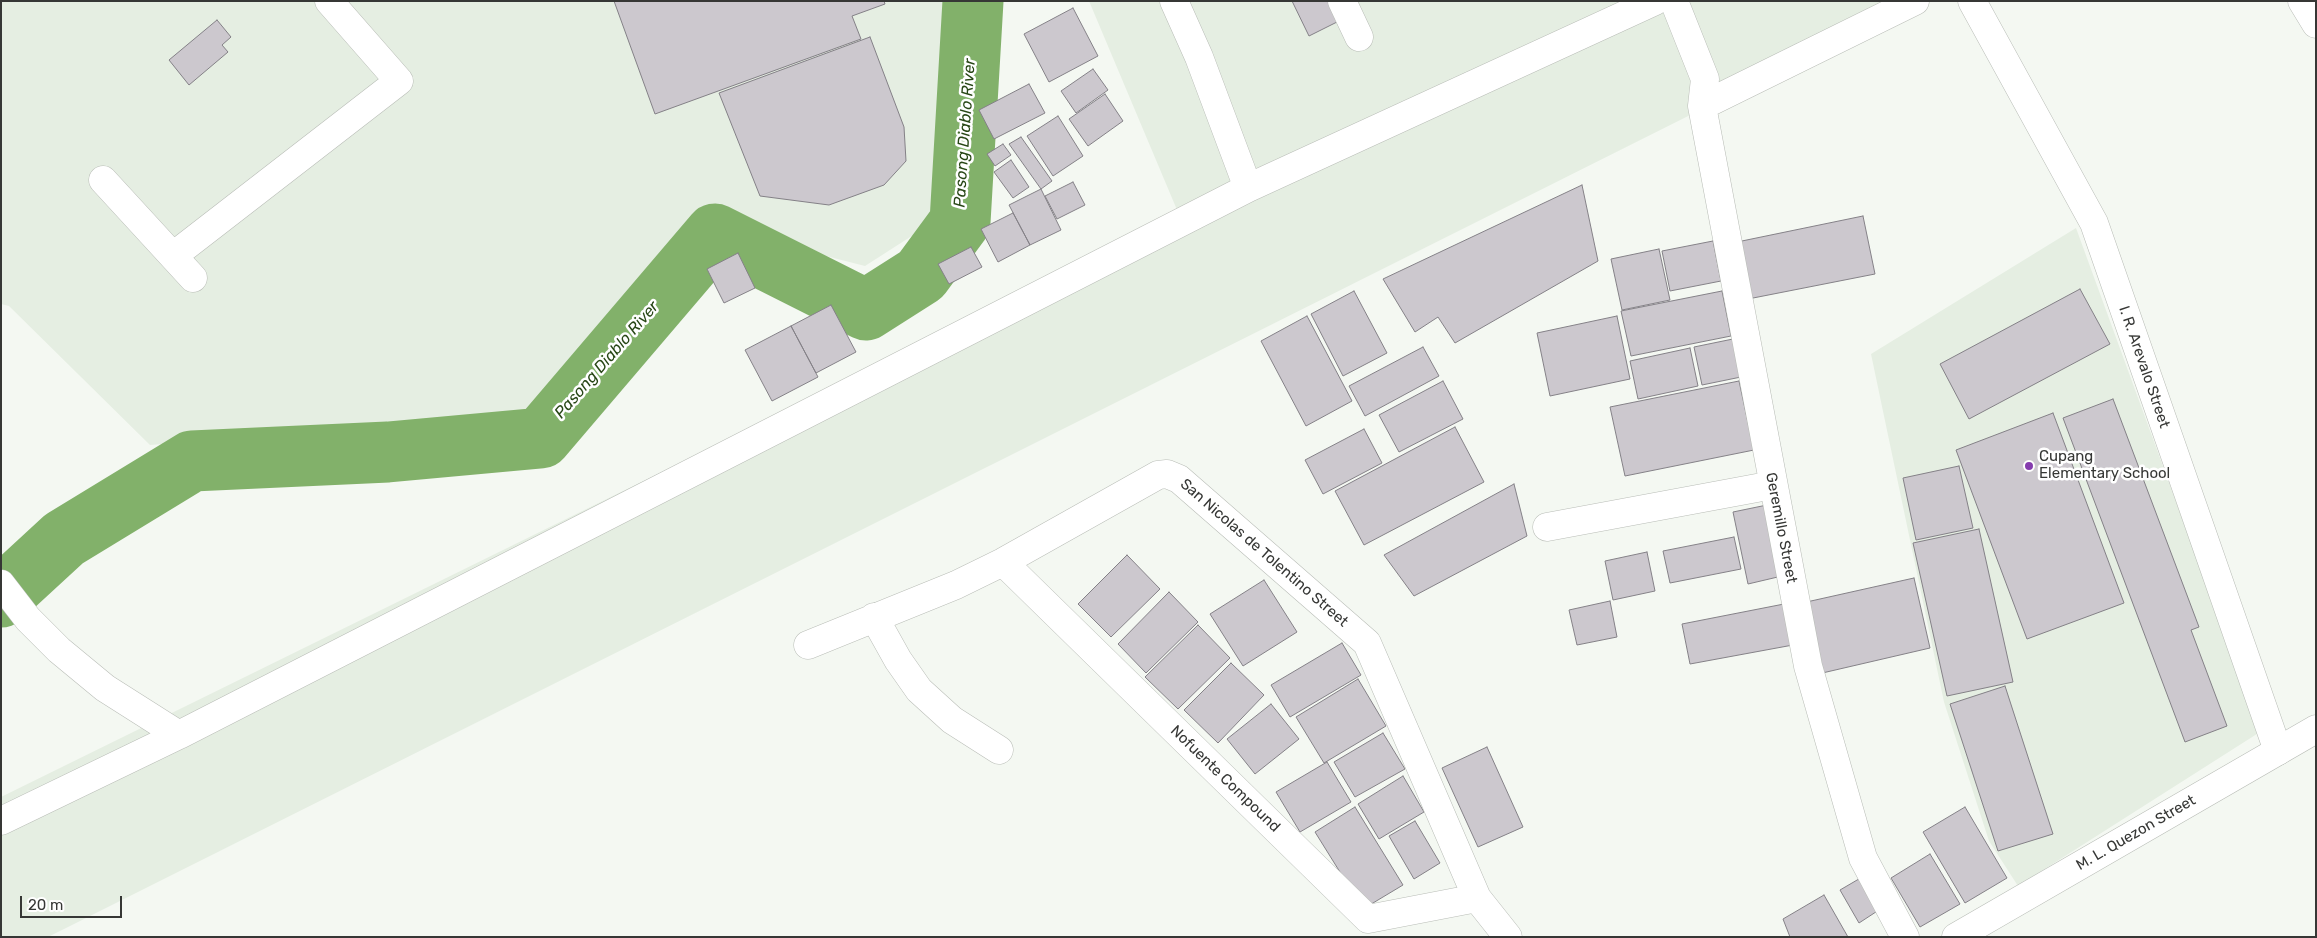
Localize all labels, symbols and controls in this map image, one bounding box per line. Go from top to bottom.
water label: Pasong Diablo River [950,58,980,208]
water label: Pasong Diablo River [551,297,663,423]
street label: I. R. Arevalo Street [2115,304,2173,430]
place label: Cupang Elementary School [2039,448,2170,483]
marker: Cupang Elementary School [2023,460,2035,472]
street label: Geremillo Street [1761,471,1801,585]
street label: San Nicolas de Tolentino Street [1176,475,1352,631]
street label: Nofuente Compound [1166,722,1284,836]
street label: M. L. Quezon Street [2073,791,2199,875]
scale bar [22,886,125,918]
text: 20 m [28,896,63,914]

